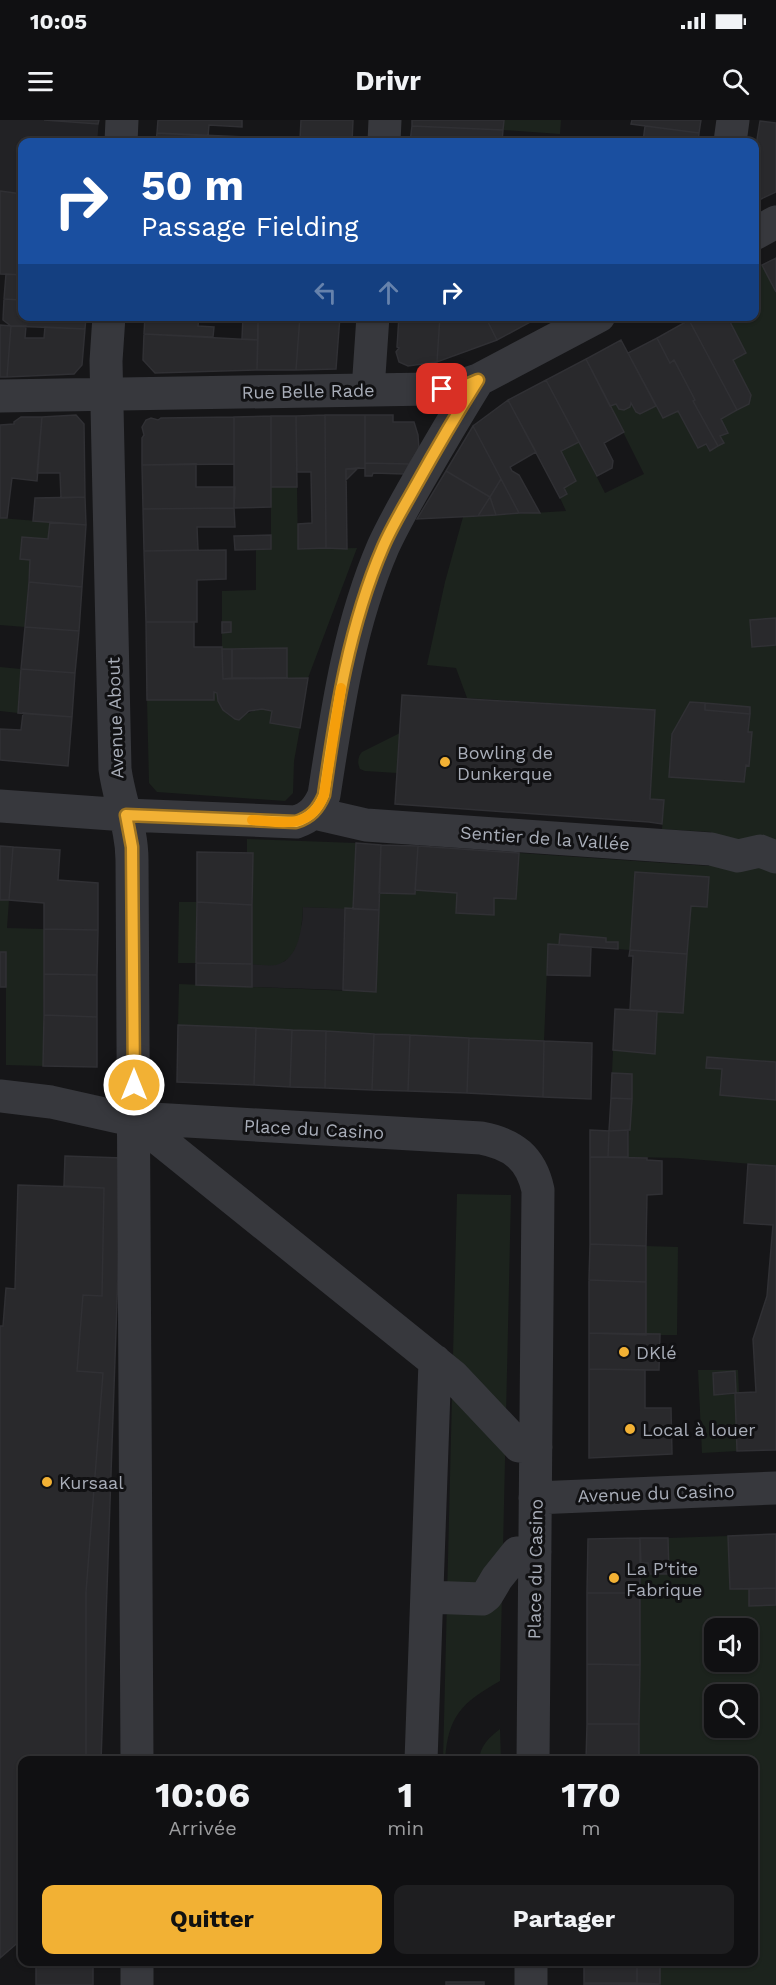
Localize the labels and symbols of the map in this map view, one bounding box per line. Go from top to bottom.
pin [416,363,467,414]
street label: Rue Belle Rade [241,379,375,403]
street label: Avenue About [102,656,128,779]
place label: Bowling de Dunkerque [457,742,553,784]
marker: Bowling de Dunkerque [438,755,452,769]
street label: Sentier de la Vallée [460,822,630,854]
position arrow [102,1053,166,1117]
street label: Place du Casino [243,1115,385,1143]
place label: DKlé [636,1342,677,1363]
marker: DKlé [617,1345,631,1359]
place label: Local à louer [642,1419,756,1440]
marker: Local à louer [623,1422,637,1436]
place label: Kursaal [59,1472,124,1493]
marker: Kursaal [40,1475,54,1489]
street label: Avenue du Casino [577,1480,735,1506]
street label: Place du Casino [523,1499,547,1639]
place label: La P'tite Fabrique [626,1558,702,1600]
marker: La P'tite Fabrique [607,1571,621,1585]

